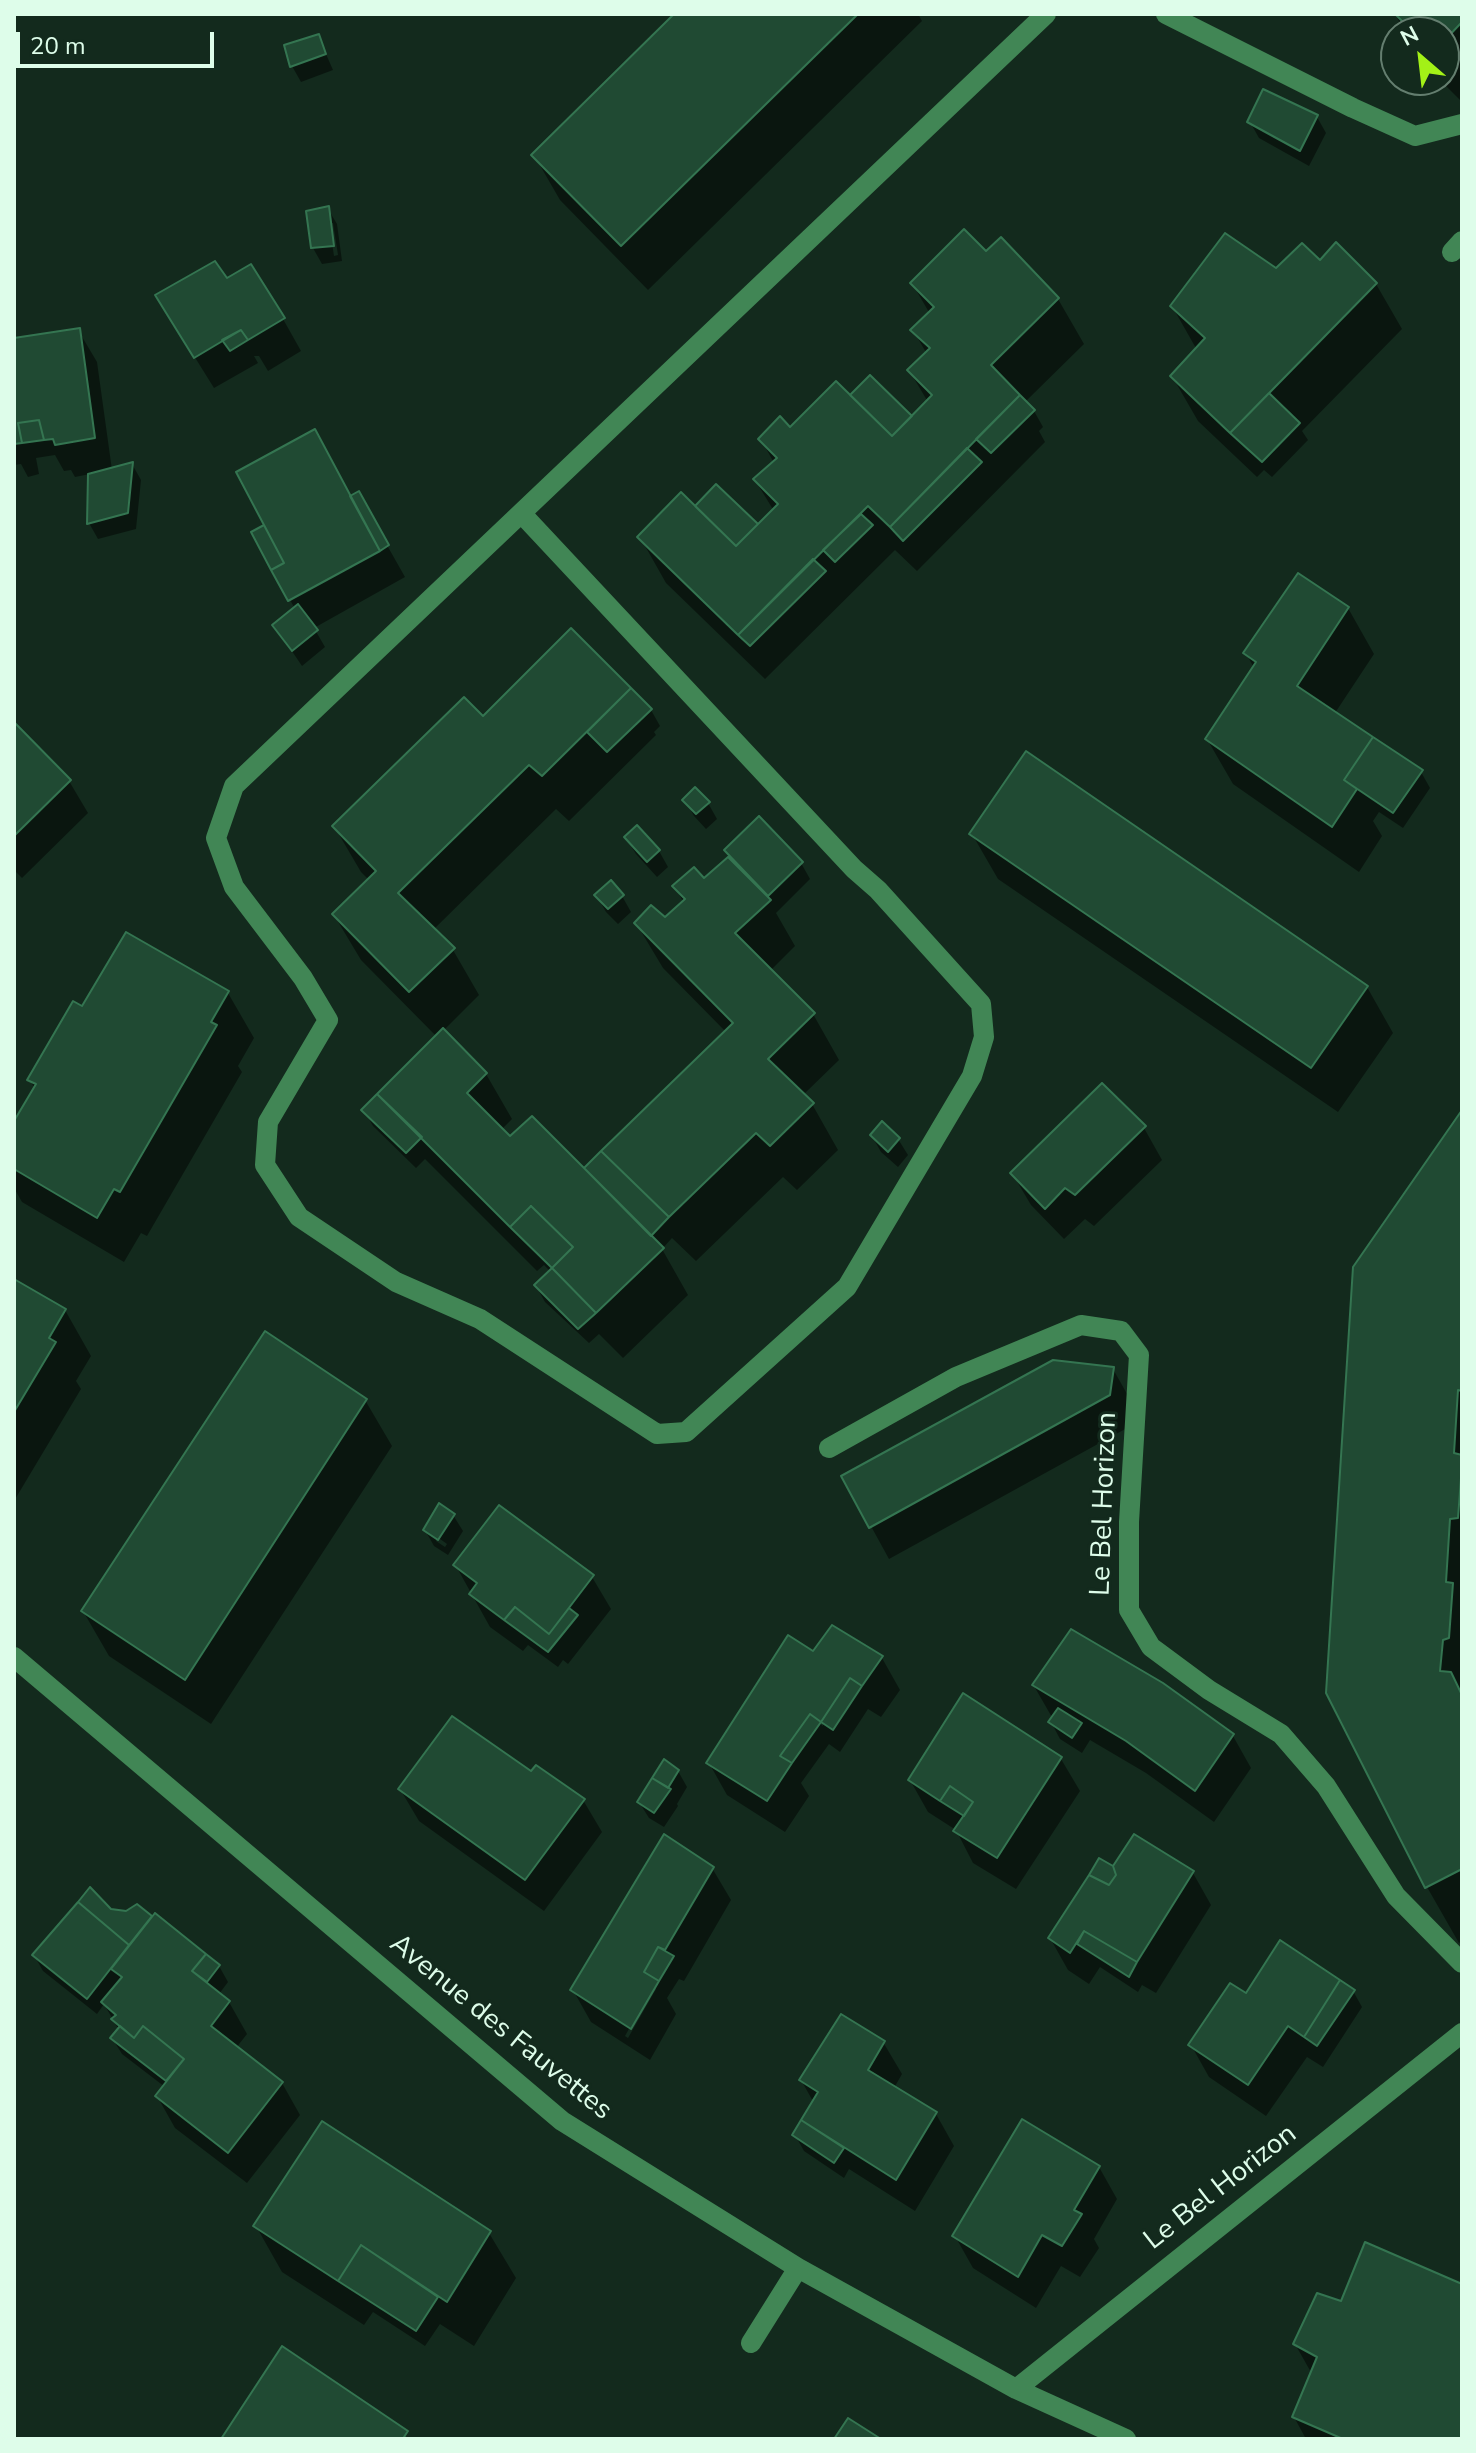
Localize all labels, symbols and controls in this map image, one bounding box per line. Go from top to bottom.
scale bar [20,16,218,66]
north arrow [1380,16,1460,96]
text: N [1395,19,1424,54]
text: 20 m [30,30,86,62]
street label: Le Bel Horizon [1085,1411,1125,1597]
street label: Avenue des Fauvettes [382,1928,618,2128]
street label: Le Bel Horizon [1138,2118,1304,2258]

